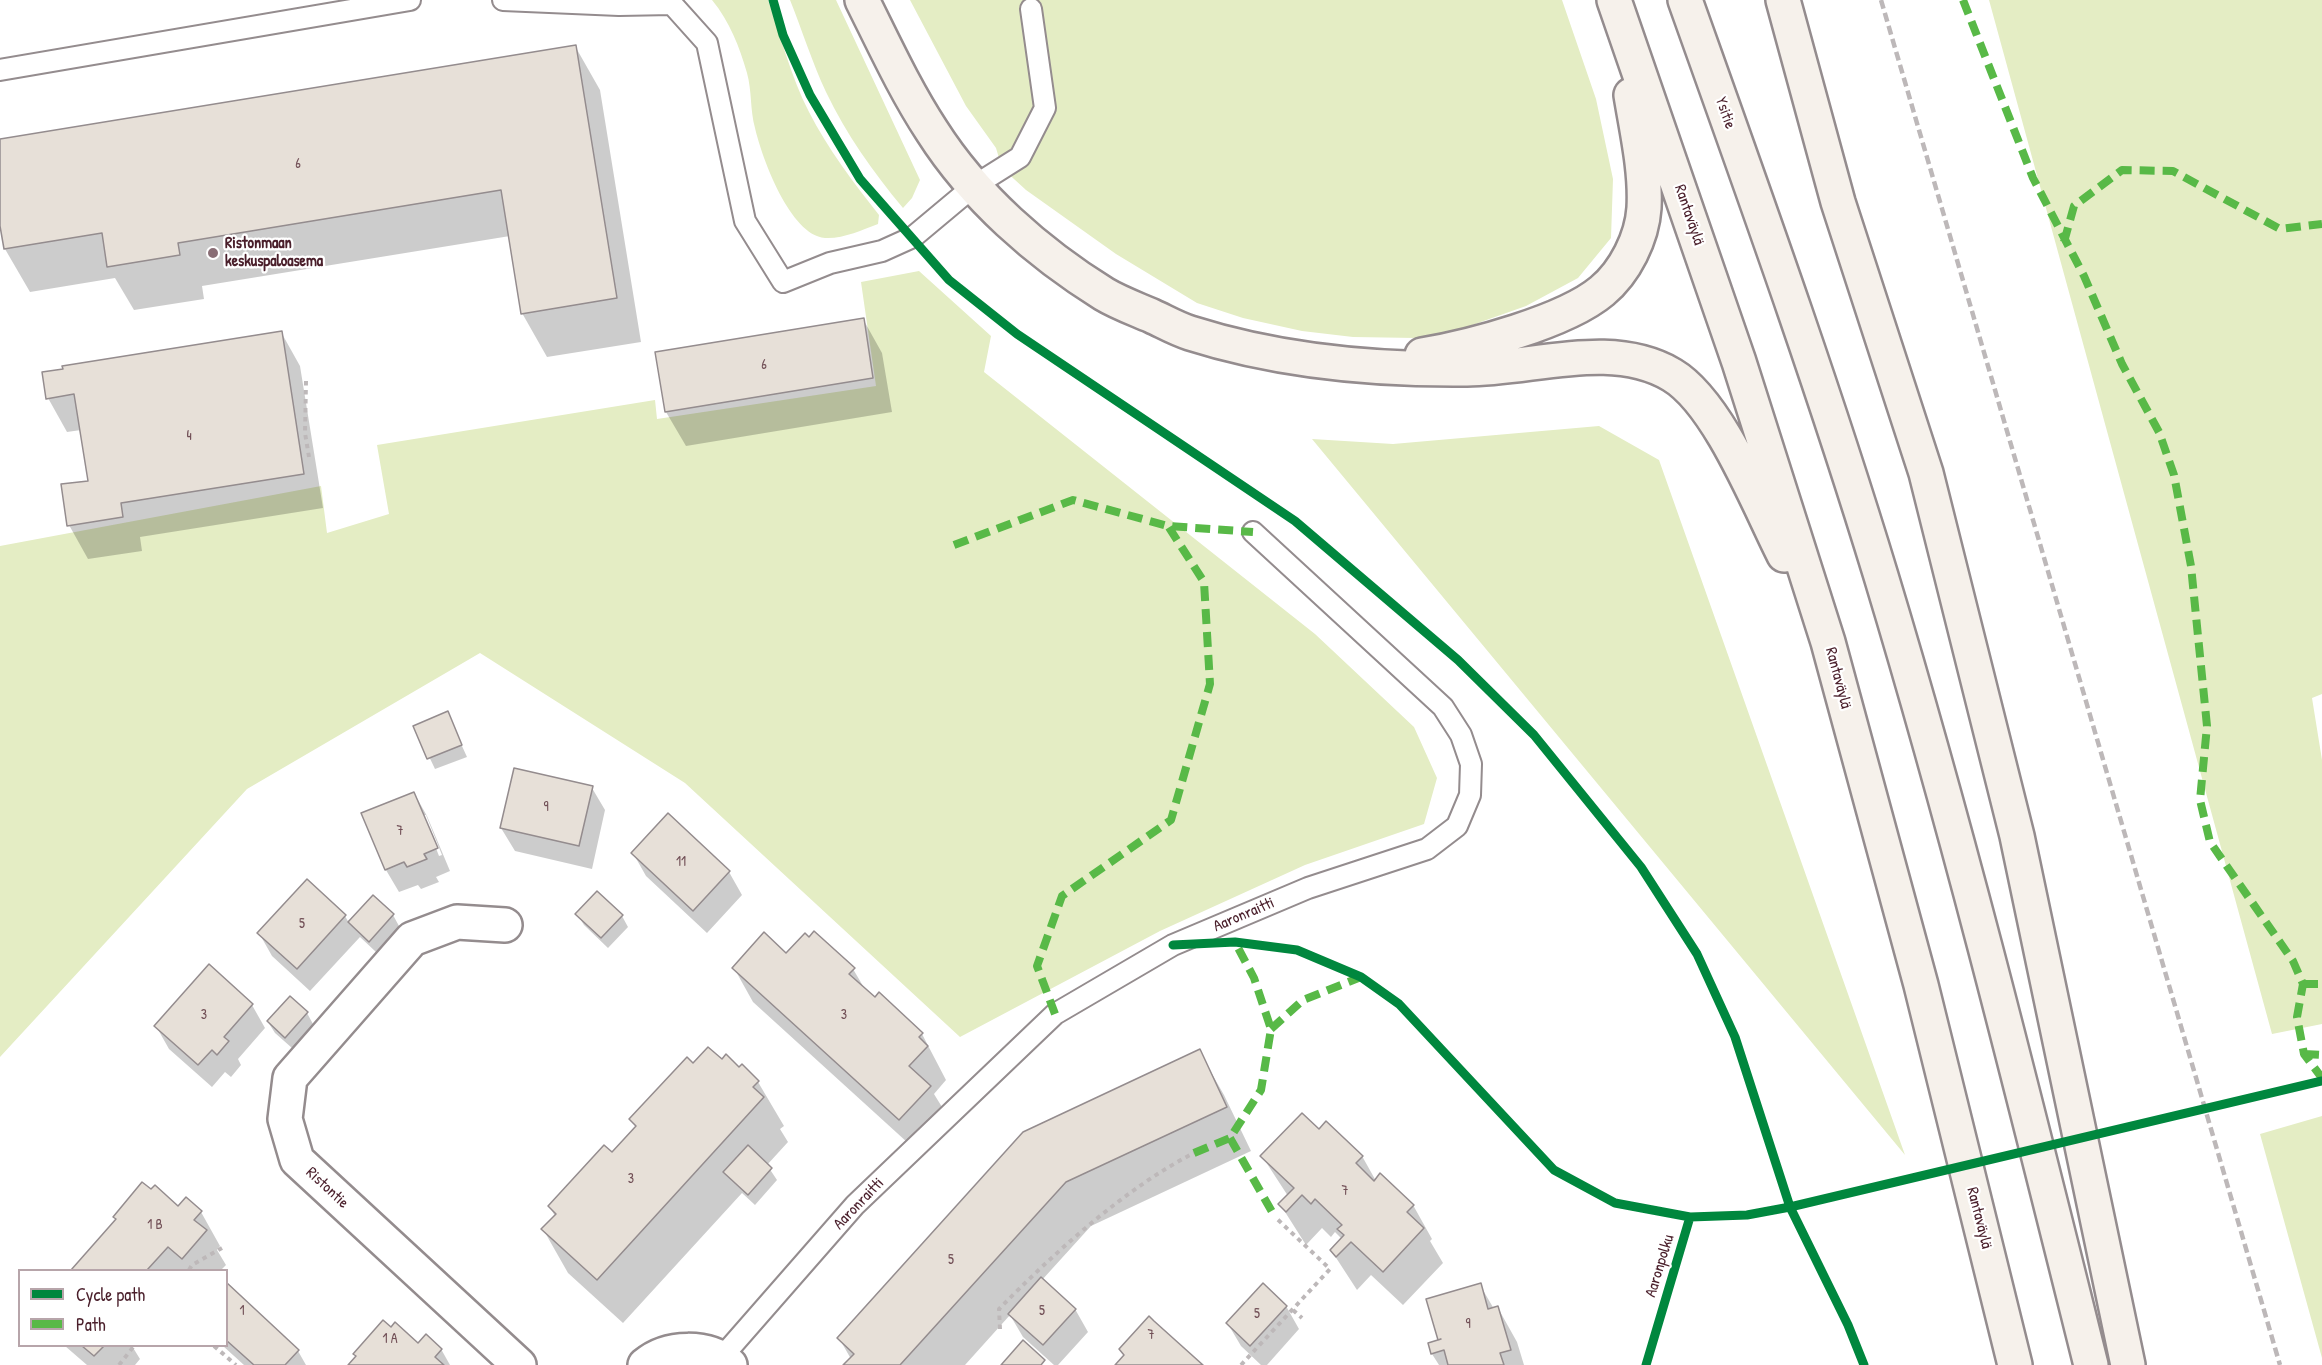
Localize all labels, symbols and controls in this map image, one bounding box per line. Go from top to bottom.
street label: Ysitie [1710,95,1740,131]
house number: 6 [295,156,301,172]
street label: Rantaväylä [1670,182,1708,248]
place label: Ristonmaan keskuspaloasema [225,234,323,272]
marker: Ristonmaan keskuspaloasema [206,246,220,260]
house number: 6 [761,357,767,373]
house number: 4 [186,428,192,444]
street label: Rantaväylä [1821,645,1855,711]
house number: 9 [543,799,549,815]
house number: 7 [397,823,403,839]
house number: 11 [676,854,686,870]
street label: Aaronraitti [1211,894,1277,936]
house number: 5 [299,916,305,932]
house number: 3 [201,1007,207,1023]
house number: 3 [841,1007,847,1023]
street label: Ristontie [302,1163,352,1213]
house number: 3 [628,1171,634,1187]
street label: Aaronraitti [830,1174,888,1234]
house number: 7 [1342,1183,1348,1199]
street label: Rantaväylä [1962,1185,1996,1251]
house number: 1 B [147,1217,163,1233]
street label: Aaronpolku [1641,1232,1679,1300]
house number: 5 [948,1252,954,1268]
legend [18,1269,228,1347]
text: Cycle path [76,1282,145,1307]
house number: 1 [239,1303,245,1319]
house number: 5 [1039,1303,1045,1319]
house number: 5 [1254,1306,1260,1322]
text: Path [76,1312,105,1337]
house number: 9 [1465,1316,1471,1332]
house number: 7 [1148,1327,1154,1343]
house number: 1 A [382,1331,398,1347]

